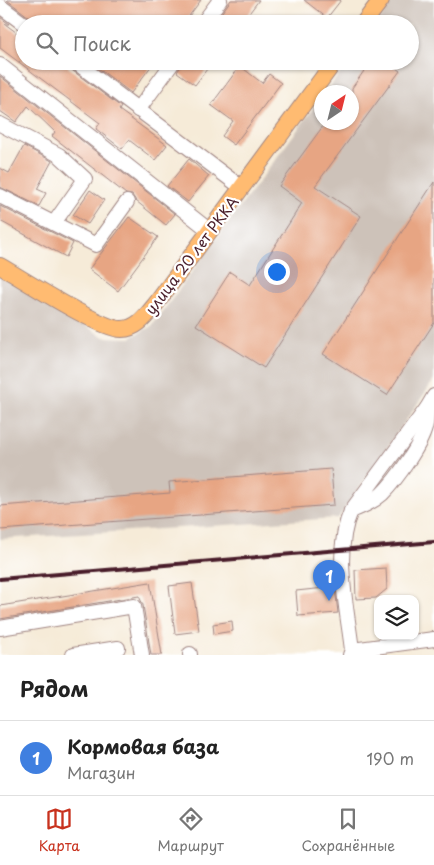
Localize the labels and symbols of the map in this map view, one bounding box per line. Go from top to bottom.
north arrow [314,85,359,130]
street label: улица 20 лет РККА [139,191,243,319]
your location [264,259,290,285]
pin: 1 [313,560,345,601]

